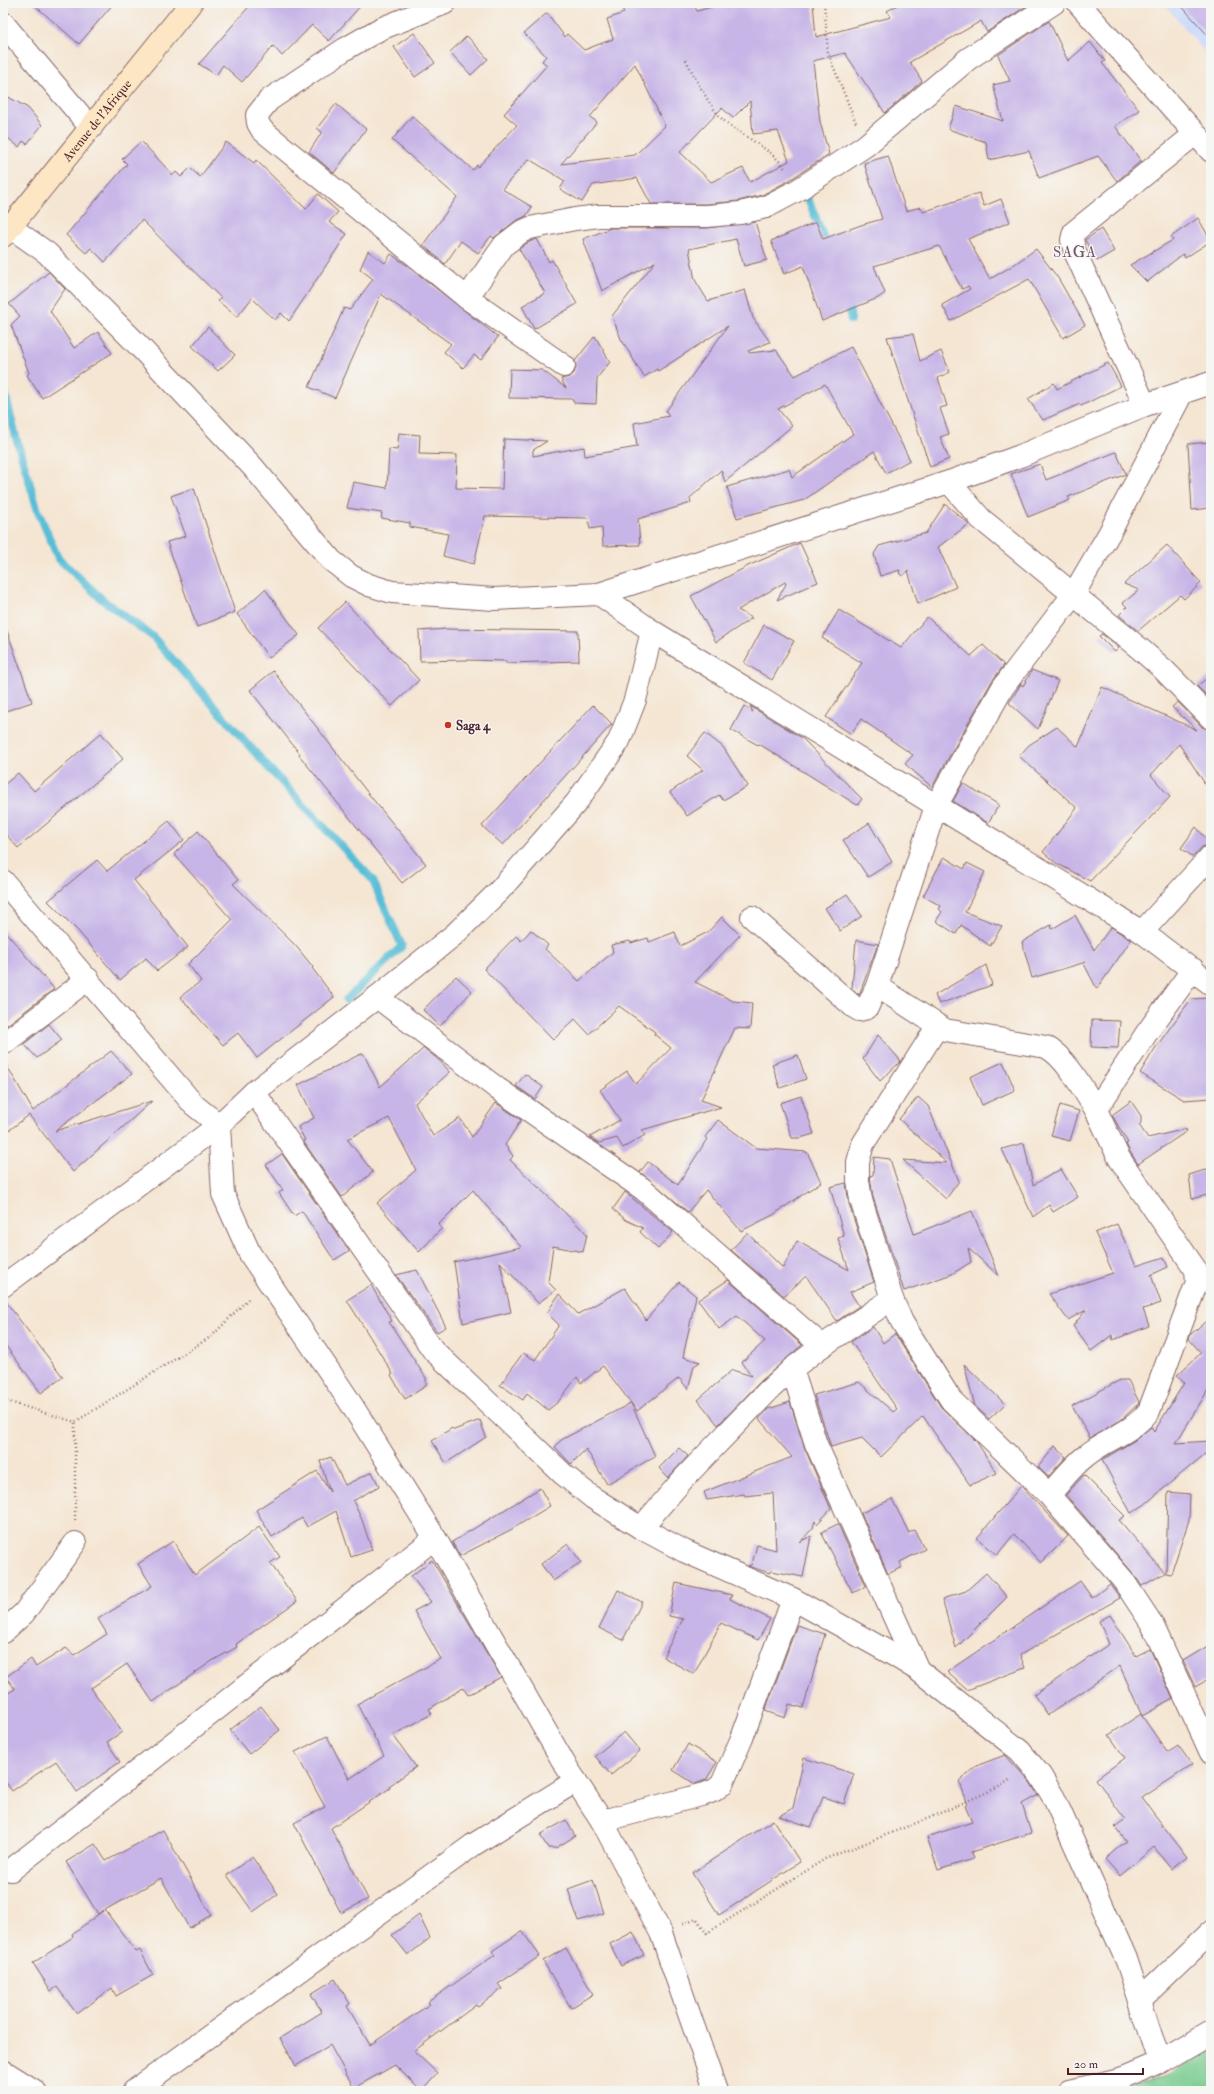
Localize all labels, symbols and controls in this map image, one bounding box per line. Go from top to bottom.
street label: Avenue de l'Afrique [59,76,136,166]
district label: SAGA [1053,243,1097,262]
place label: Saga 4 [456,718,491,735]
marker: Saga 4 [443,720,453,730]
scale bar [1068,2050,1143,2076]
text: 20 m [1074,2057,1099,2072]

